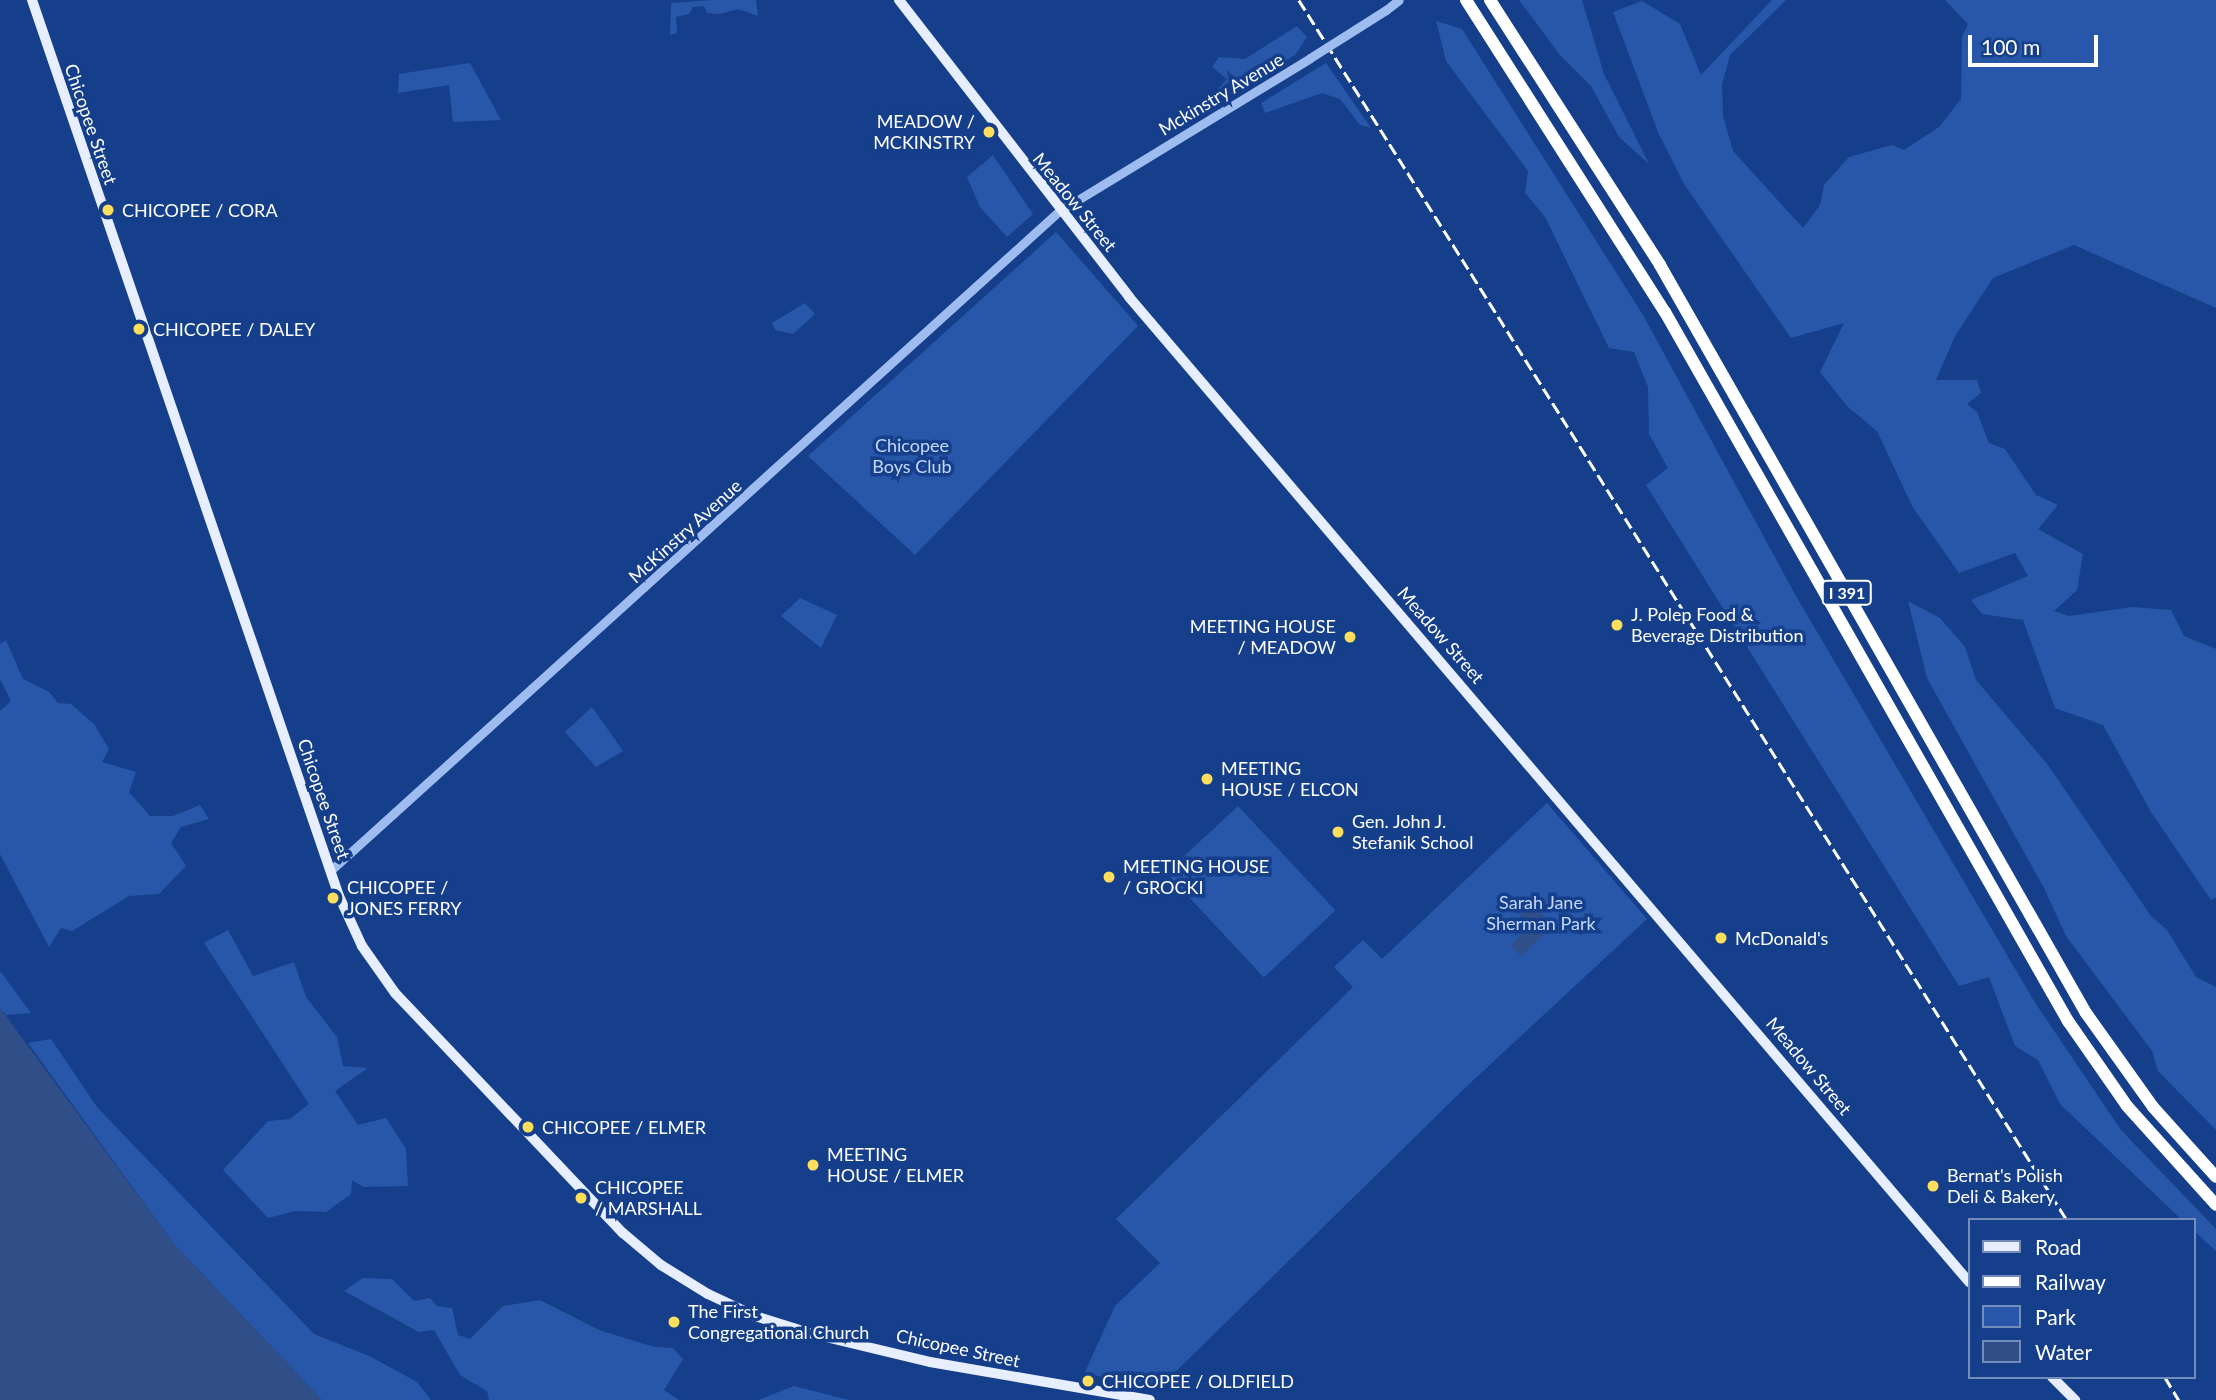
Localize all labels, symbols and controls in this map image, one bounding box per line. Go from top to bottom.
scale bar [1971,21,2100,65]
text: 100 m [1981,34,2040,59]
street label: Mckinstry Avenue [1154,48,1288,140]
street label: Chicopee Street [60,61,122,187]
place label: MEADOW / MCKINSTRY [873,111,975,154]
marker: MEADOW / MCKINSTRY [981,124,997,140]
street label: Meadow Street [1028,148,1122,256]
place label: CHICOPEE / CORA [122,199,278,221]
marker: CHICOPEE / CORA [100,202,116,218]
place label: CHICOPEE / DALEY [153,318,315,340]
marker: CHICOPEE / DALEY [131,321,147,337]
park label: Chicopee Boys Club [872,435,952,478]
street label: McKinstry Avenue [624,474,746,588]
road number: I 391 [1821,580,1873,606]
street label: Meadow Street [1393,582,1489,688]
place label: J. Polep Food & Beverage Distribution [1631,604,1803,646]
place label: MEETING HOUSE / MEADOW [1190,616,1336,658]
marker: J. Polep Food & Beverage Distribution [1609,617,1625,633]
marker: MEETING HOUSE / MEADOW [1342,629,1358,645]
street label: Chicopee Street [293,736,355,862]
place label: MEETING HOUSE / ELCON [1221,758,1359,800]
marker: MEETING HOUSE / ELCON [1199,771,1215,787]
place label: Gen. John J. Stefanik School [1352,811,1474,854]
marker: Gen. John J. Stefanik School [1330,824,1346,840]
place label: MEETING HOUSE / GROCKI [1123,856,1269,898]
marker: MEETING HOUSE / GROCKI [1101,869,1117,885]
place label: CHICOPEE / JONES FERRY [347,877,461,920]
marker: CHICOPEE / JONES FERRY [325,890,341,906]
park label: Sarah Jane Sherman Park [1486,892,1596,934]
place label: McDonald's [1735,927,1828,949]
marker: McDonald's [1713,930,1729,946]
street label: Meadow Street [1762,1013,1856,1119]
place label: CHICOPEE / ELMER [542,1116,706,1138]
marker: CHICOPEE / ELMER [520,1119,536,1135]
place label: MEETING HOUSE / ELMER [827,1144,964,1186]
marker: MEETING HOUSE / ELMER [805,1157,821,1173]
place label: Bernat's Polish Deli & Bakery [1947,1165,2063,1208]
place label: CHICOPEE / MARSHALL [595,1177,702,1220]
marker: Bernat's Polish Deli & Bakery [1925,1178,1941,1194]
marker: CHICOPEE / MARSHALL [573,1190,589,1206]
legend [1968,1218,2195,1379]
text: Road [2035,1234,2082,1259]
text: Railway [2035,1269,2106,1294]
place label: The First Congregational Church [688,1301,869,1344]
text: Park [2035,1304,2076,1329]
marker: The First Congregational Church [666,1314,682,1330]
street label: Chicopee Street [894,1324,1022,1372]
text: Water [2035,1339,2092,1364]
place label: CHICOPEE / OLDFIELD [1102,1370,1294,1392]
marker: CHICOPEE / OLDFIELD [1080,1373,1096,1389]

